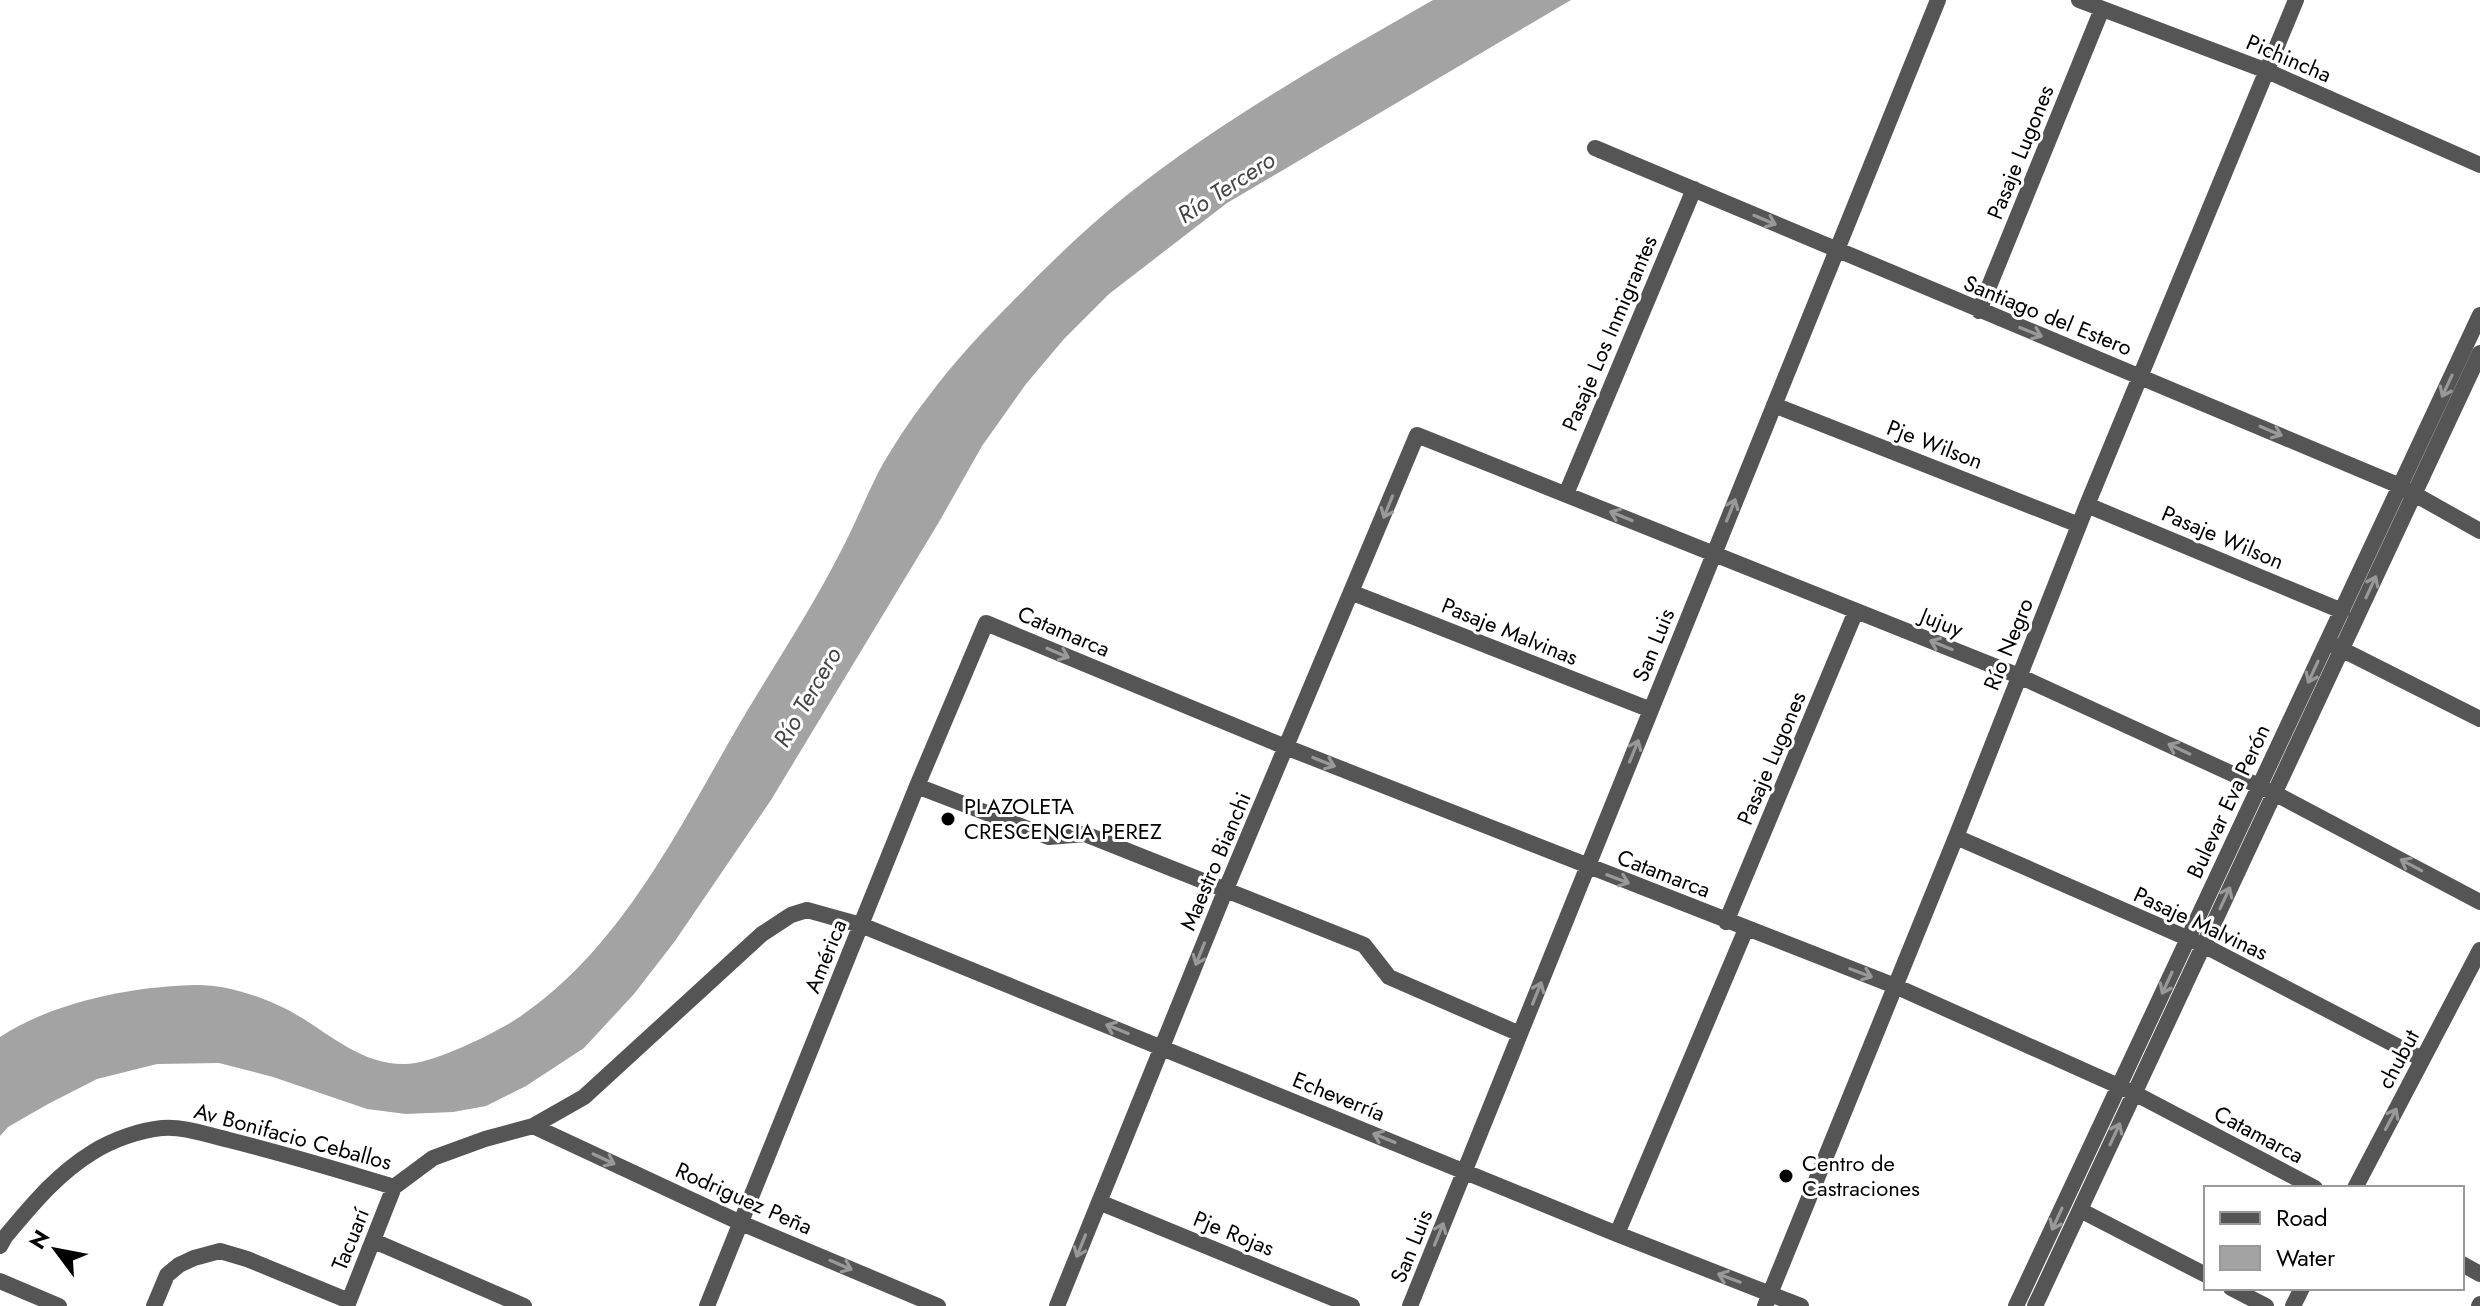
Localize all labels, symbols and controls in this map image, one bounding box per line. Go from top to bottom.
street label: Pichincha [2241,26,2337,90]
street label: Pasaje Lugones [1979,80,2062,224]
water label: Río Tercero [1170,142,1282,232]
one-way arrow [1752,213,1777,228]
street label: Pasaje Los Inmigrantes [1553,230,1665,436]
street label: Santiago del Estero [1959,267,2137,363]
one-way arrow [2018,325,2043,340]
one-way arrow [2439,373,2454,397]
street label: Pje Wilson [1882,411,1988,477]
one-way arrow [2258,425,2283,440]
one-way arrow [1380,495,1394,519]
street label: Pasaje Wilson [2157,497,2289,577]
one-way arrow [1725,498,1740,523]
one-way arrow [1609,508,1634,522]
one-way arrow [2364,575,2379,599]
street label: Pasaje Malvinas [1437,589,1583,673]
street label: Río Negro [1975,593,2041,695]
street label: Catamarca [1013,597,1115,665]
street label: Jujuy [1913,598,1968,645]
street label: San Luis [1624,603,1682,686]
one-way arrow [1929,636,1954,651]
water label: Río Tercero [764,640,850,754]
one-way arrow [1045,646,1070,661]
one-way arrow [2305,659,2320,683]
street label: Pasaje Lugones [1728,686,1814,830]
street label: Bulevar Eva Perón [2178,719,2278,883]
one-way arrow [1628,739,1642,764]
one-way arrow [2167,741,2191,756]
one-way arrow [1311,756,1336,771]
street label: Maestro Bianchi [1171,787,1259,935]
place label: PLAZOLETA CRESCENCIA PEREZ [964,790,1162,847]
marker: PLAZOLETA CRESCENCIA PEREZ [939,810,957,828]
street label: Catamarca [1613,841,1715,905]
one-way arrow [2400,857,2423,873]
one-way arrow [1605,873,1630,887]
street label: Pasaje Malvinas [2129,878,2273,968]
one-way arrow [2218,887,2233,911]
street label: América [796,914,854,998]
one-way arrow [1192,941,1207,966]
one-way arrow [1848,967,1872,981]
one-way arrow [2159,971,2174,995]
one-way arrow [1531,981,1545,1006]
one-way arrow [1105,1021,1130,1035]
street label: chubut [2369,1023,2427,1094]
street label: Echeverría [1288,1063,1390,1129]
street label: Av Bonifacio Ceballos [191,1094,396,1178]
street label: Catamarca [2208,1097,2310,1171]
one-way arrow [2383,1108,2399,1131]
one-way arrow [2108,1122,2123,1146]
one-way arrow [1372,1130,1397,1145]
place label: Centro de Castraciones [1802,1147,1920,1204]
one-way arrow [592,1152,616,1167]
street label: Rodriguez Peña [670,1154,818,1242]
marker: Centro de Castraciones [1777,1167,1795,1185]
legend [2204,1186,2464,1290]
text: Road [2276,1200,2328,1235]
street label: Tacuarí [323,1202,377,1275]
street label: Pje Rojas [1189,1202,1279,1264]
street label: San Luis [1382,1204,1440,1287]
one-way arrow [2049,1206,2064,1230]
north arrow [16,1210,96,1290]
one-way arrow [1433,1222,1448,1247]
text: N [21,1224,57,1255]
one-way arrow [1073,1233,1087,1258]
text: Water [2276,1240,2336,1275]
one-way arrow [828,1259,853,1274]
one-way arrow [1717,1270,1742,1284]

